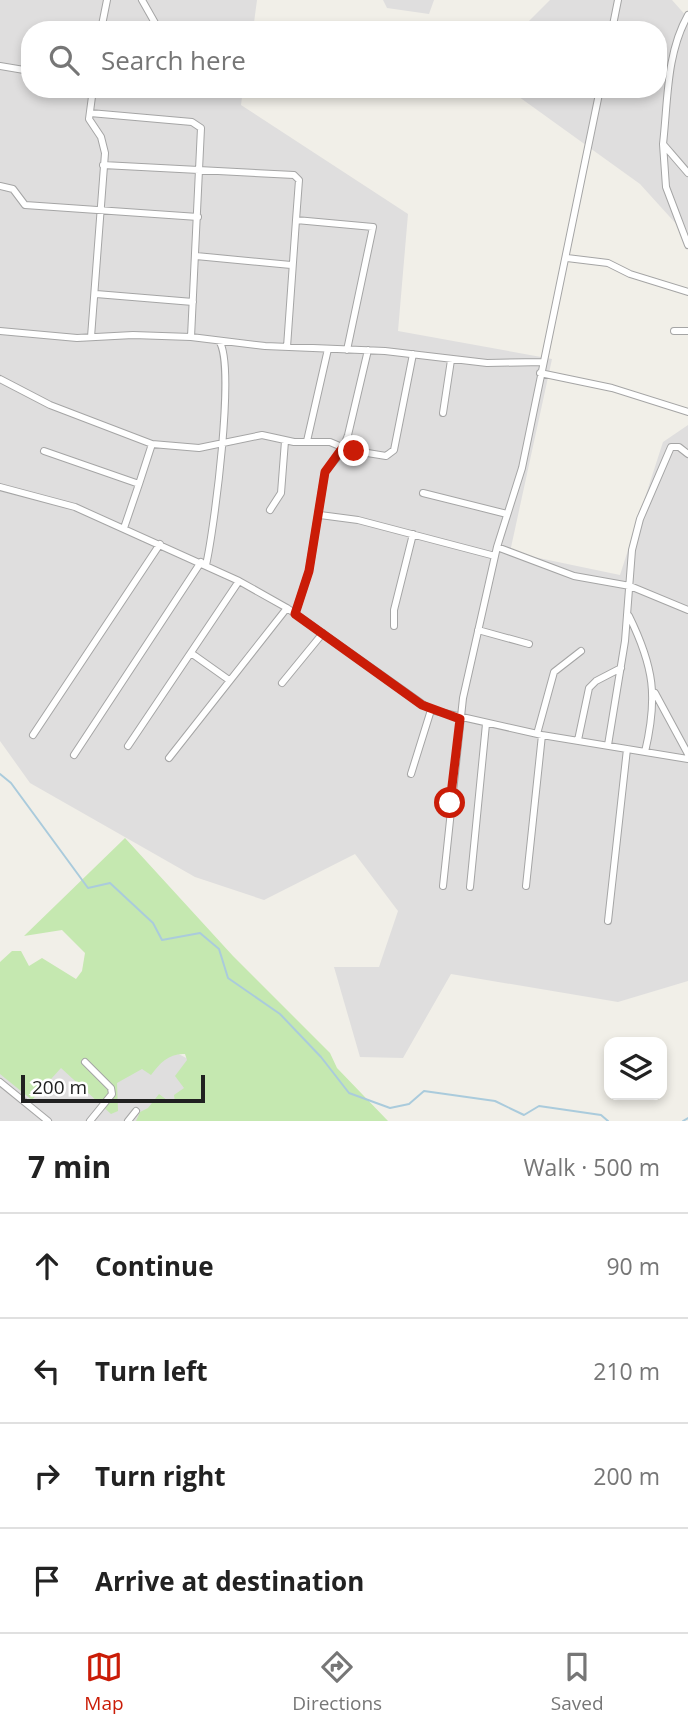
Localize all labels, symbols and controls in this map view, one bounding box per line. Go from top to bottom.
search box [21,21,667,98]
icon: search [45,41,83,79]
text: Search here [101,42,246,78]
route end [338,435,369,466]
route start [434,787,465,818]
map controls [604,1037,667,1100]
button: layers [604,1037,667,1100]
scale bar [21,1072,205,1104]
text: 200 m [32,1074,87,1100]
text: 7 min [28,1146,111,1187]
text: Walk · 500 m [523,1151,660,1183]
icon: ahead [28,1247,66,1285]
text: Continue [95,1248,214,1284]
text: 90 m [606,1250,660,1282]
icon: left [28,1352,66,1390]
text: Turn left [95,1353,207,1389]
text: 210 m [593,1355,660,1387]
icon: right [28,1457,66,1495]
text: Turn right [95,1458,226,1494]
text: 200 m [593,1460,660,1492]
icon: arrive [28,1562,66,1600]
text: Arrive at destination [95,1563,364,1599]
tab: Map [84,1648,124,1716]
tab: Directions [292,1648,382,1716]
tab: Saved [551,1648,604,1716]

